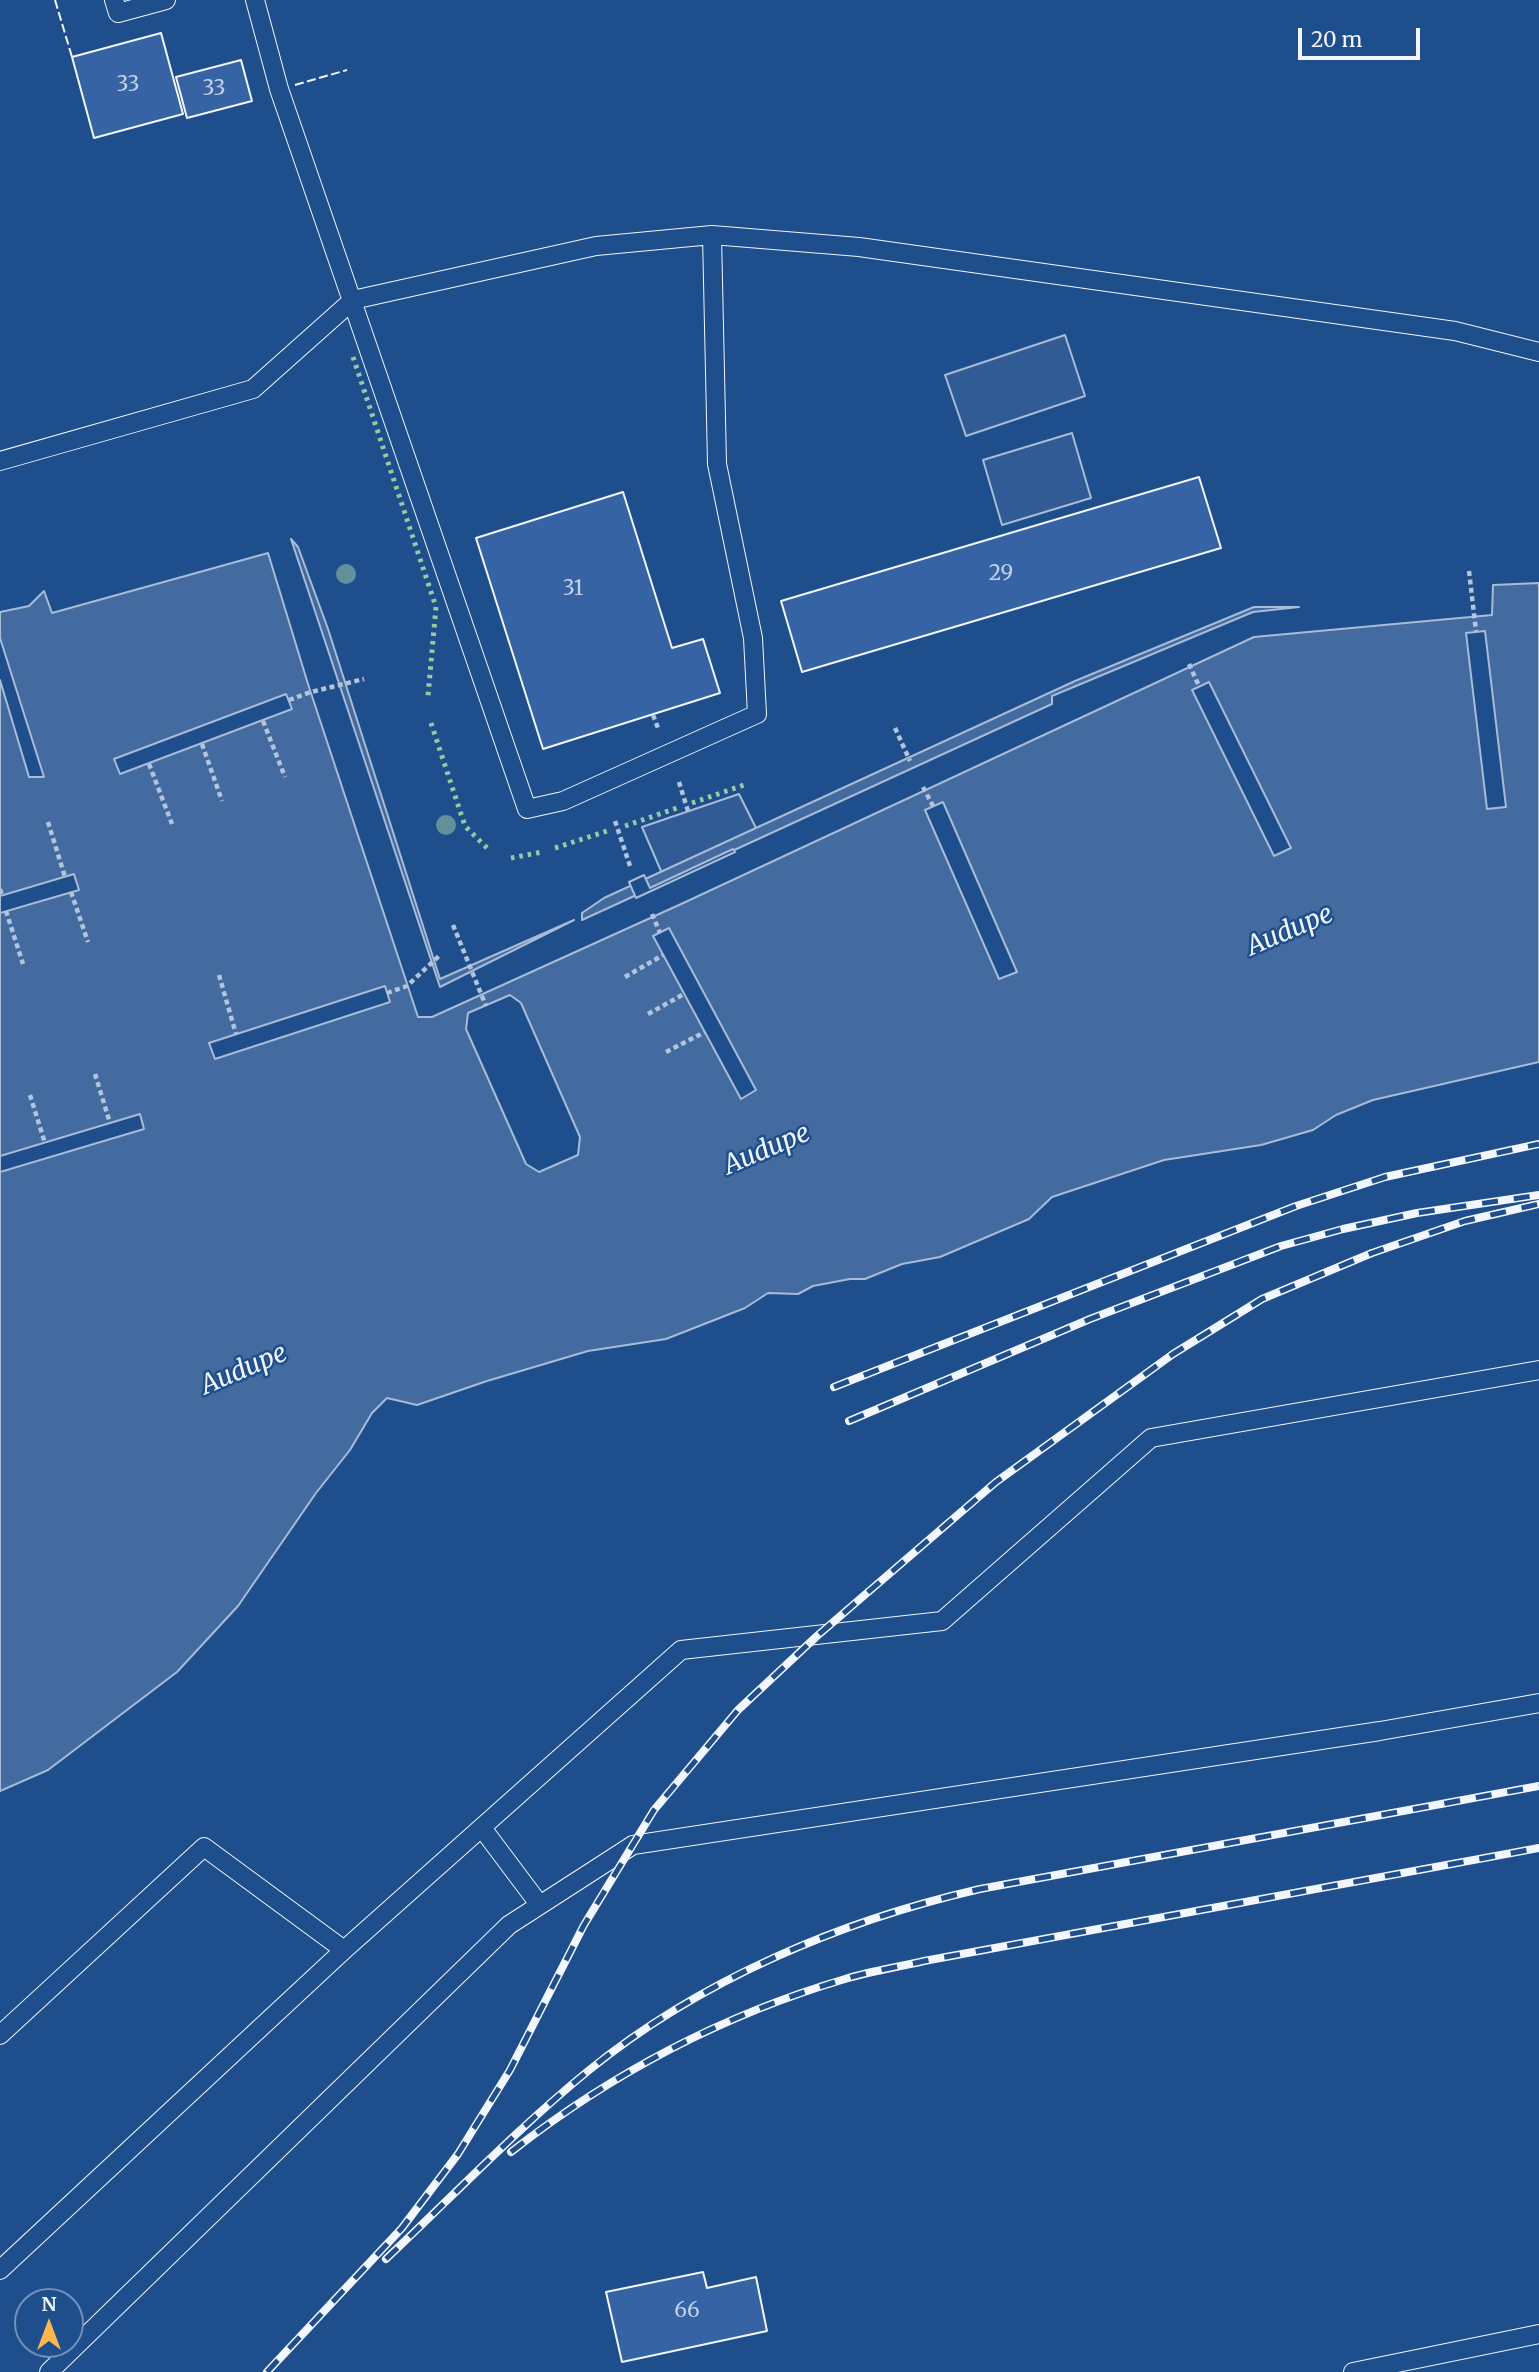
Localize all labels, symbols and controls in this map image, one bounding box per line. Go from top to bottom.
scale bar [1301,14,1424,58]
text: 20 m [1311,26,1362,53]
house number: 33 [116,72,140,98]
house number: 33 [202,76,226,102]
house number: 29 [989,561,1013,587]
house number: 31 [563,576,583,602]
water label: Audupe [1242,899,1338,963]
water label: Audupe [719,1118,815,1182]
water label: Audupe [196,1338,292,1402]
north arrow [14,2288,84,2358]
text: N [41,2292,57,2316]
house number: 66 [674,2298,700,2324]

